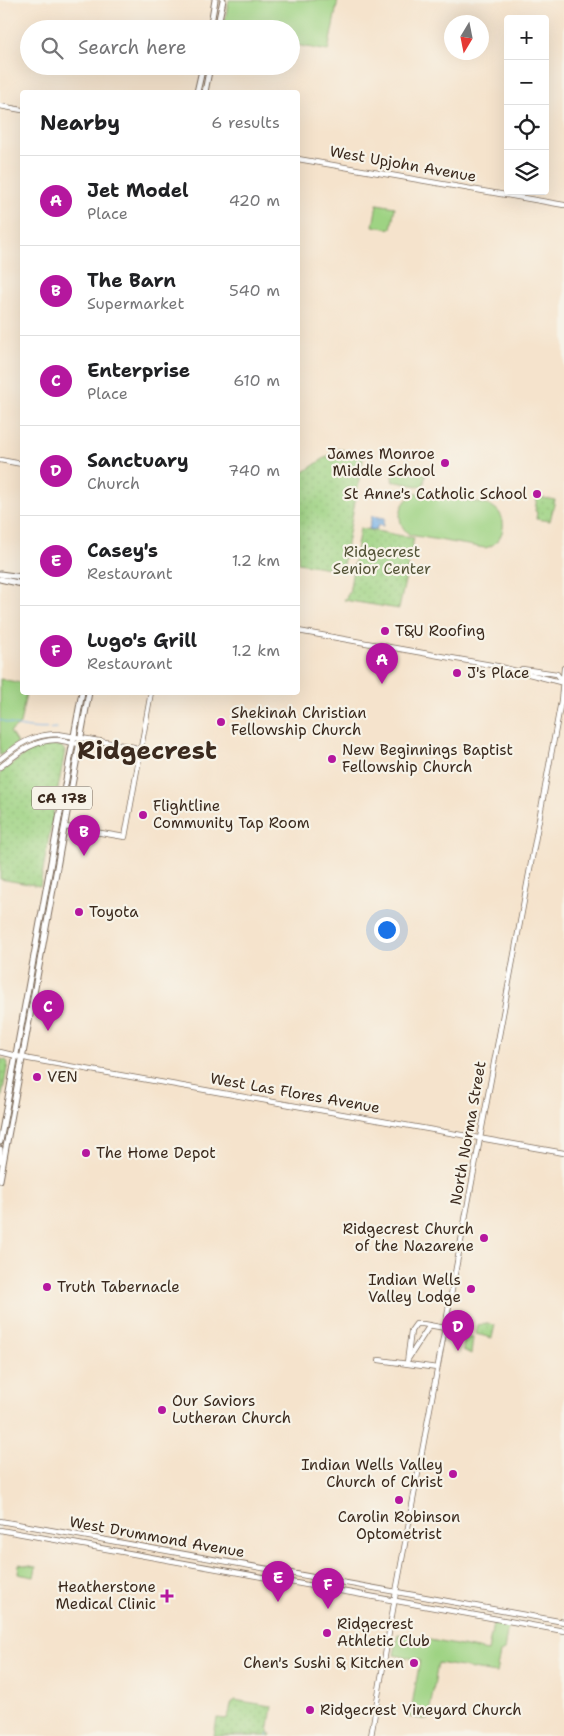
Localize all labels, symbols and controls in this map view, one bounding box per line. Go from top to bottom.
north arrow [444,15,489,60]
map controls [504,15,549,195]
button: + [504,15,549,60]
search box [20,20,300,75]
icon: search [38,34,66,62]
text: Search here [78,35,187,60]
button: − [504,60,549,105]
button: locate [504,105,549,150]
text: Nearby [40,109,120,137]
text: 6 results [211,112,280,133]
street label: West Upjohn Avenue [328,141,478,187]
button: layers [504,150,549,195]
text: Jet Model [87,178,189,203]
text: A [50,190,62,211]
text: 420 m [229,190,280,211]
text: Place [87,203,128,224]
text: The Barn [87,268,176,293]
text: B [51,280,61,301]
text: 540 m [229,280,280,301]
text: Supermarket [87,293,184,314]
text: Enterprise [87,358,190,383]
text: C [51,370,61,391]
text: 610 m [233,370,280,391]
text: Place [87,383,128,404]
place label: James Monroe Middle School [327,444,435,481]
text: Sanctuary [87,448,189,473]
marker: James Monroe Middle School [439,457,451,469]
text: D [50,460,62,481]
text: 740 m [228,460,280,481]
text: Church [87,473,140,494]
place label: St Anne's Catholic School [344,484,527,504]
marker: St Anne's Catholic School [531,488,543,500]
text: Casey's [87,538,158,563]
park label: Ridgecrest Senior Center [333,542,431,579]
text: E [51,550,61,571]
text: 1.2 km [232,550,280,571]
text: Restaurant [87,563,173,584]
place label: T&U Roofing [395,621,485,641]
marker: T&U Roofing [379,625,391,637]
text: Lugo's Grill [87,628,197,653]
text: F [51,640,61,661]
text: 1.2 km [232,640,280,661]
pin: A [366,643,398,684]
text: Restaurant [87,653,173,674]
place label: J's Place [467,663,529,683]
marker: J's Place [451,667,463,679]
place label: Shekinah Christian Fellowship Church [231,703,367,740]
marker: Shekinah Christian Fellowship Church [215,716,227,728]
district label: Ridgecrest [77,733,217,767]
place label: New Beginnings Baptist Fellowship Church [342,740,513,777]
marker: New Beginnings Baptist Fellowship Church [326,753,338,765]
road number: CA 178 [32,786,92,810]
place label: Flightline Community Tap Room [153,796,310,833]
marker: Flightline Community Tap Room [137,809,149,821]
pin: B [68,815,100,856]
place label: Toyota [89,902,139,922]
marker: Toyota [73,906,85,918]
your location [374,917,400,943]
pin: C [32,990,64,1031]
street label: North Norma Street [445,1059,491,1207]
place label: VEN [47,1067,78,1087]
street label: West Las Flores Avenue [209,1068,381,1118]
marker: VEN [31,1071,43,1083]
place label: The Home Depot [96,1143,216,1163]
marker: The Home Depot [80,1147,92,1159]
place label: Ridgecrest Church of the Nazarene [343,1219,474,1256]
marker: Ridgecrest Church of the Nazarene [478,1232,490,1244]
place label: Indian Wells Valley Lodge [368,1270,461,1307]
place label: Truth Tabernacle [57,1277,180,1297]
marker: Truth Tabernacle [41,1281,53,1293]
marker: Indian Wells Valley Lodge [465,1283,477,1295]
pin: D [442,1310,474,1351]
place label: Our Saviors Lutheran Church [172,1391,291,1428]
marker: Our Saviors Lutheran Church [156,1404,168,1416]
place label: Indian Wells Valley Church of Christ [301,1455,443,1492]
marker: Indian Wells Valley Church of Christ [447,1468,459,1480]
marker: Carolin Robinson Optometrist [393,1494,405,1506]
place label: Carolin Robinson Optometrist [338,1507,460,1544]
street label: West Drummond Avenue [68,1512,246,1562]
pin: E [262,1561,294,1602]
pin: F [312,1568,344,1609]
place label: Heatherstone Medical Clinic [55,1577,156,1614]
marker: Heatherstone Medical Clinic [160,1589,174,1603]
place label: Ridgecrest Athletic Club [337,1614,430,1651]
marker: Ridgecrest Athletic Club [321,1627,333,1639]
place label: Chen's Sushi & Kitchen [243,1653,404,1673]
marker: Chen's Sushi & Kitchen [408,1657,420,1669]
place label: Ridgecrest Vineyard Church [320,1700,522,1720]
marker: Ridgecrest Vineyard Church [304,1704,316,1716]

